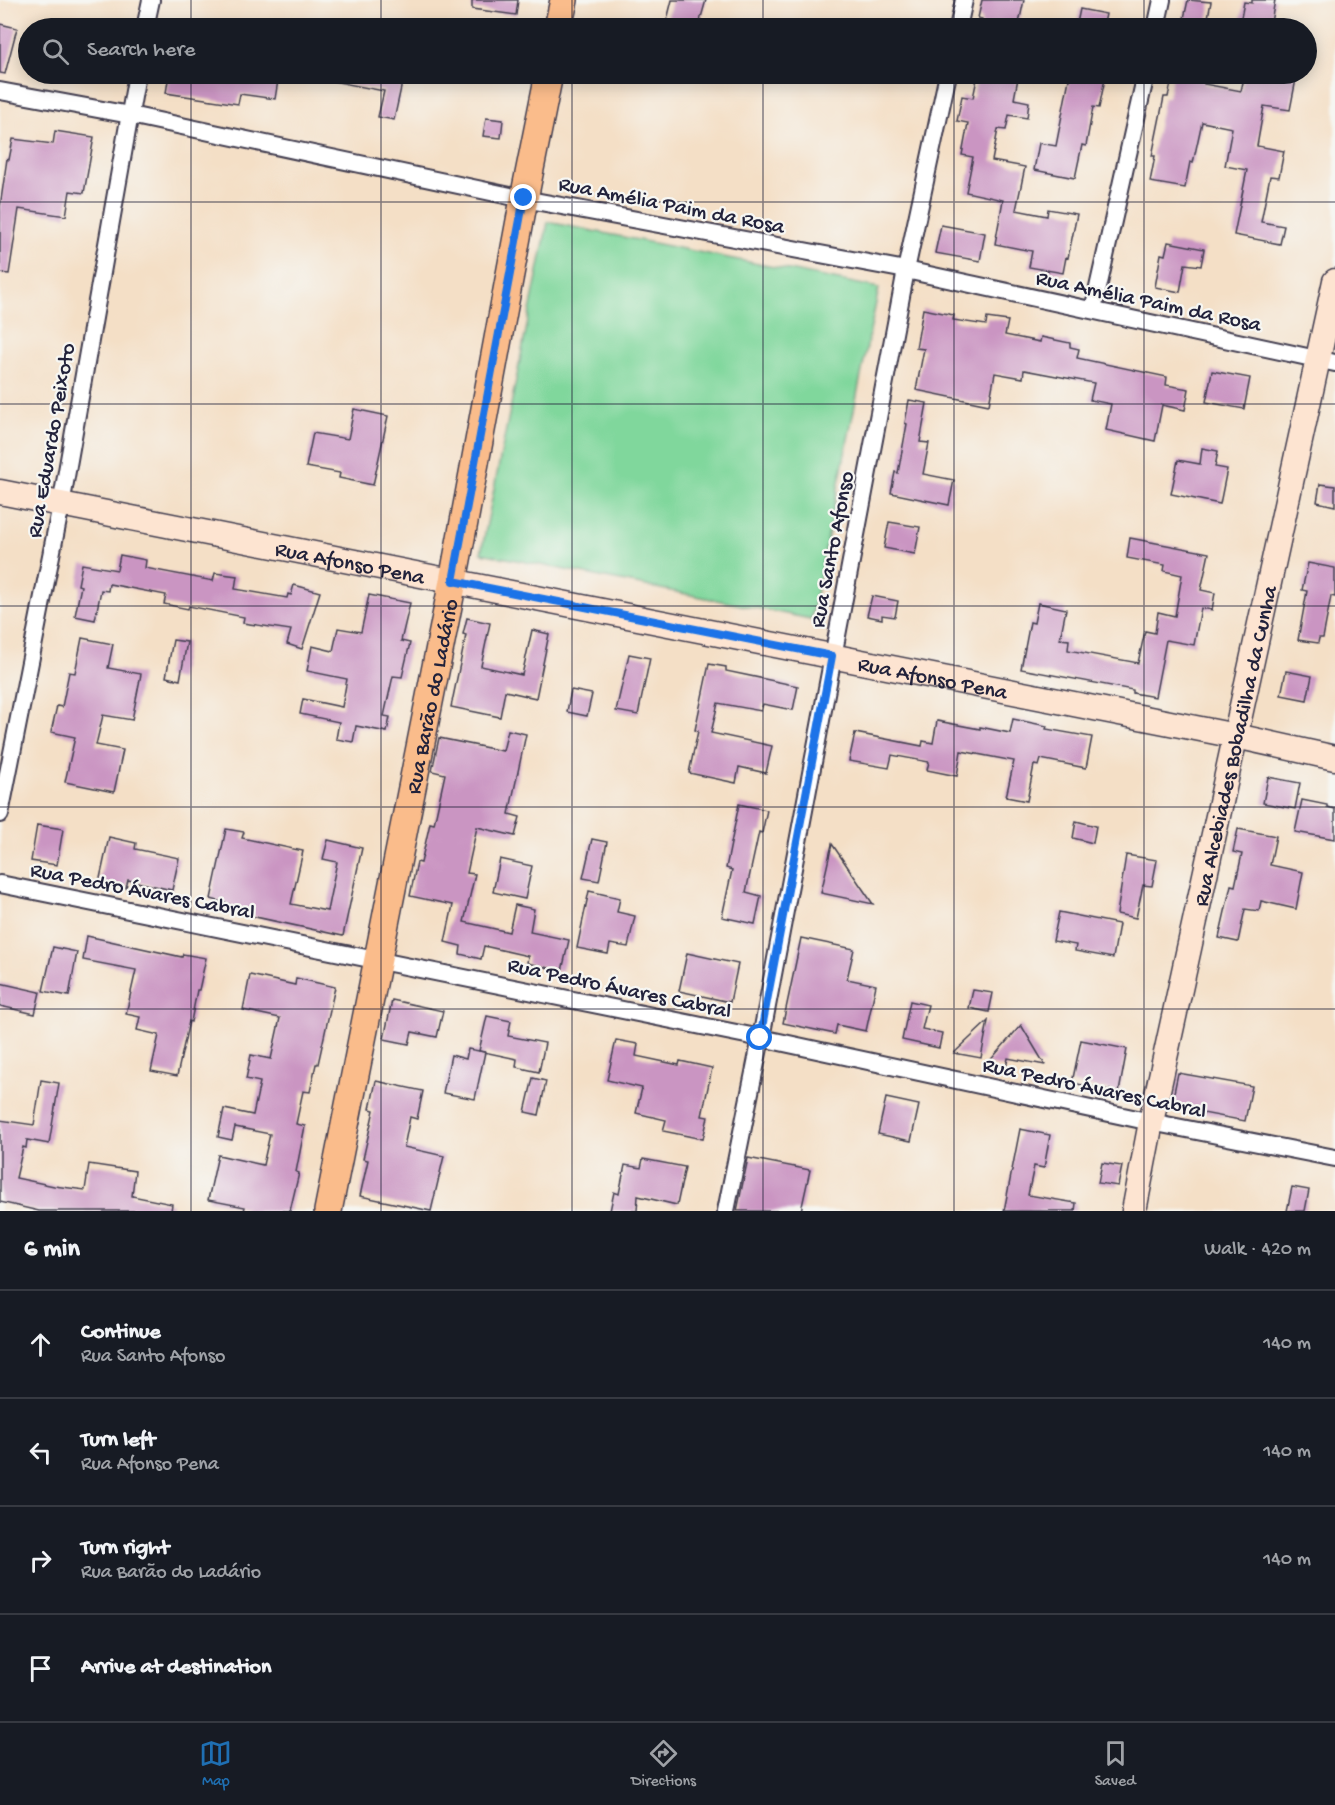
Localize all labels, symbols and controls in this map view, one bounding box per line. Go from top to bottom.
search box [18,18,1317,84]
icon: search [39,35,72,68]
text: Search here [87,38,195,64]
street label: Rua Amélia Paim da Rosa [556,172,787,242]
route end [510,184,536,210]
street label: Rua Amélia Paim da Rosa [1033,266,1264,340]
street label: Rua Eduardo Peixoto [23,341,83,540]
street label: Rua Santo Afonso [806,469,862,630]
street label: Rua Afonso Pena [272,538,427,593]
street label: Rua Alcebiades Bobadilha da Cunha [1190,583,1285,909]
street label: Rua Barão do Ladário [402,597,466,797]
street label: Rua Afonso Pena [855,653,1010,708]
street label: Rua Pedro Ávares Cabral [28,858,257,927]
street label: Rua Pedro Ávares Cabral [505,953,734,1026]
route start [746,1024,772,1050]
street label: Rua Pedro Ávares Cabral [980,1053,1209,1126]
text: 6 min [24,1235,80,1266]
text: Walk · 420 m [1204,1239,1311,1262]
text: Continue [81,1320,161,1346]
icon: ahead [24,1328,57,1361]
text: 140 m [1263,1333,1311,1356]
text: Rua Santo Afonso [81,1346,225,1369]
text: Turn left [81,1428,155,1454]
icon: left [24,1436,57,1469]
text: 140 m [1263,1441,1311,1464]
text: Rua Afonso Pena [81,1454,219,1477]
text: Turn right [81,1536,169,1562]
icon: right [24,1544,57,1577]
text: 140 m [1263,1549,1311,1572]
text: Rua Barão do Ladário [81,1562,261,1585]
icon: arrive [24,1652,57,1685]
text: Arrive at destination [81,1655,271,1681]
tab: Map [199,1737,232,1792]
tab: Directions [631,1737,696,1792]
tab: Saved [1095,1737,1136,1792]

